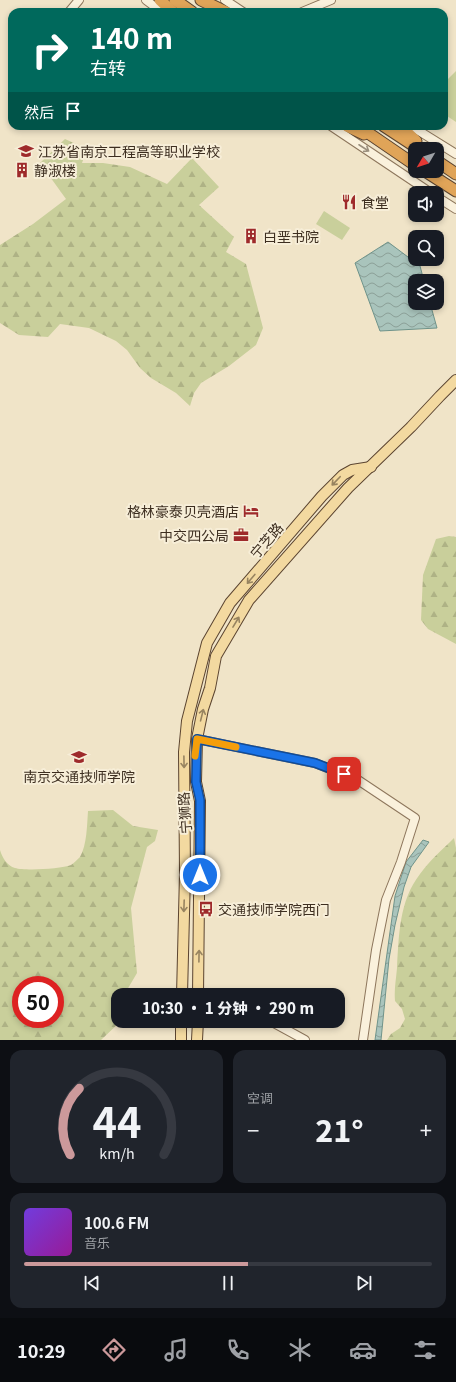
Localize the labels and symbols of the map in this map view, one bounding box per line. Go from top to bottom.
place label: 江苏省南京工程高等职业学校 [38,141,220,161]
school or university icon: 江苏省南京工程高等职业学校 [17,142,35,160]
north arrow [408,142,444,178]
one-way arrow [358,144,369,152]
place label: 静淑楼 [34,160,76,180]
building icon: 静淑楼 [13,161,31,179]
place label: 食堂 [361,192,389,212]
restaurant icon: 食堂 [340,193,358,211]
place label: 白垩书院 [263,226,319,246]
building icon: 白垩书院 [242,227,260,245]
one-way arrow [332,476,341,486]
place label: 格林豪泰贝壳酒店 [127,501,239,521]
hotel icon: 格林豪泰贝壳酒店 [242,502,260,520]
street label: 宁芝路 [245,518,287,562]
place label: 中交四公局 [159,525,229,545]
office icon: 中交四公局 [232,526,250,544]
one-way arrow [246,574,255,585]
one-way arrow [233,616,241,628]
one-way arrow [199,709,206,722]
school or university icon: 南京交通技师学院 [70,748,88,766]
one-way arrow [180,755,188,768]
pin [327,757,361,791]
place label: 南京交通技师学院 [23,766,135,786]
street label: 宁狮路 [173,791,195,835]
position arrow [179,854,221,896]
one-way arrow [180,899,187,912]
place label: 交通技师学院西门 [218,899,330,919]
bus stop icon: 交通技师学院西门 [197,900,215,918]
one-way arrow [195,950,203,963]
speed limit sign: 50 [12,976,64,1028]

